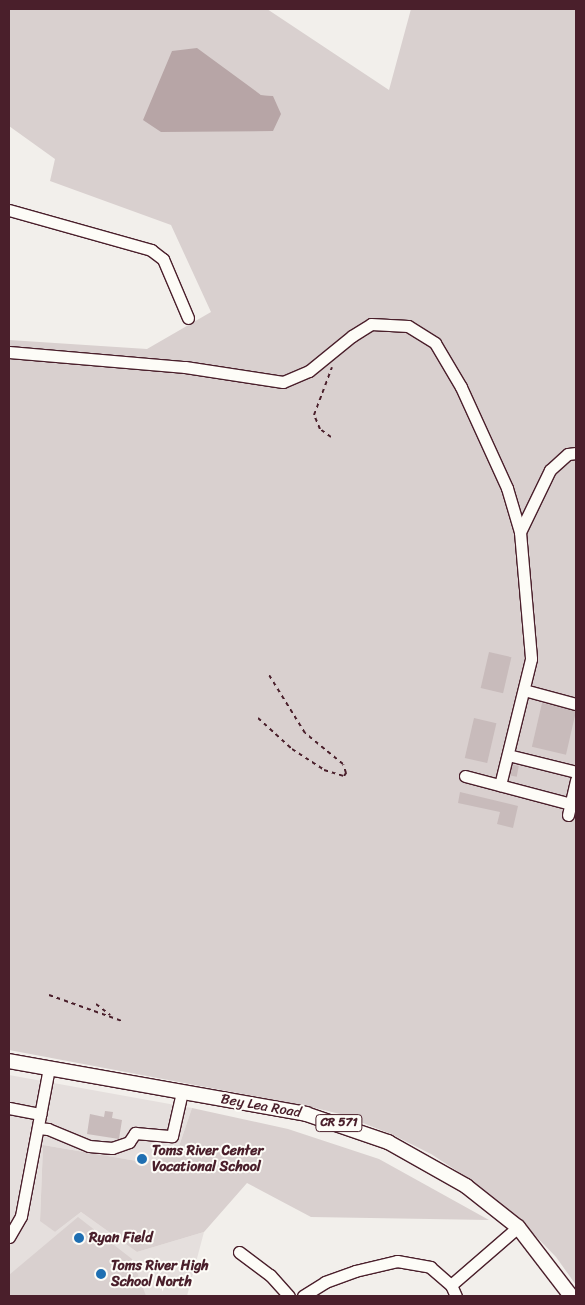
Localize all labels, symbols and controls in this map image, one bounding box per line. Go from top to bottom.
street label: Bey Lea Road [220,1091,302,1121]
road number: CR 571 [315,1114,363,1132]
place label: Toms River Center Vocational School [152,1143,264,1176]
marker: Toms River Center Vocational School [136,1153,148,1165]
place label: Ryan Field [89,1230,153,1246]
marker: Ryan Field [73,1232,85,1244]
place label: Toms River High School North [111,1258,209,1290]
marker: Toms River High School North [95,1268,107,1280]

